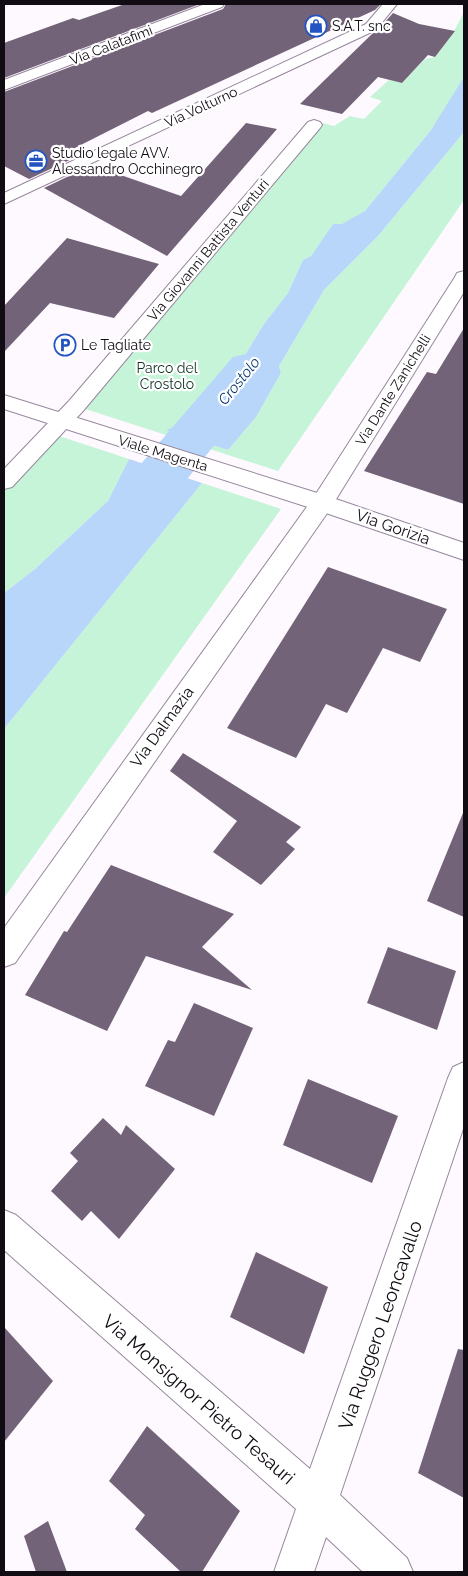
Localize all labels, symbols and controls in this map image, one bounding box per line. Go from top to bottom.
shop icon: S.A.T. snc [304,14,328,38]
place label: S.A.T. snc [332,18,391,34]
street label: Via Calatafimi [67,22,155,68]
street label: Via Volturno [162,83,240,131]
place label: Studio legale AVV. Alessandro Occhinegro [52,145,203,177]
office icon: Studio legale AVV. Alessandro Occhinegro [24,149,48,173]
street label: Via Giovanni Battista Venturi [144,176,272,324]
street label: Via Dante Zanichelli [352,331,434,449]
parking icon: Le Tagliate [53,333,77,357]
place label: Le Tagliate [81,337,151,353]
water label: Crostolo [214,354,264,408]
park label: Parco del Crostolo [136,360,198,392]
street label: Viale Magenta [116,432,210,474]
street label: Via Gorizia [353,505,433,549]
street label: Via Dalmazia [126,683,198,771]
street label: Via Ruggero Leoncavallo [334,1218,426,1432]
street label: Via Monsignor Pietro Tesauri [98,1310,300,1488]

